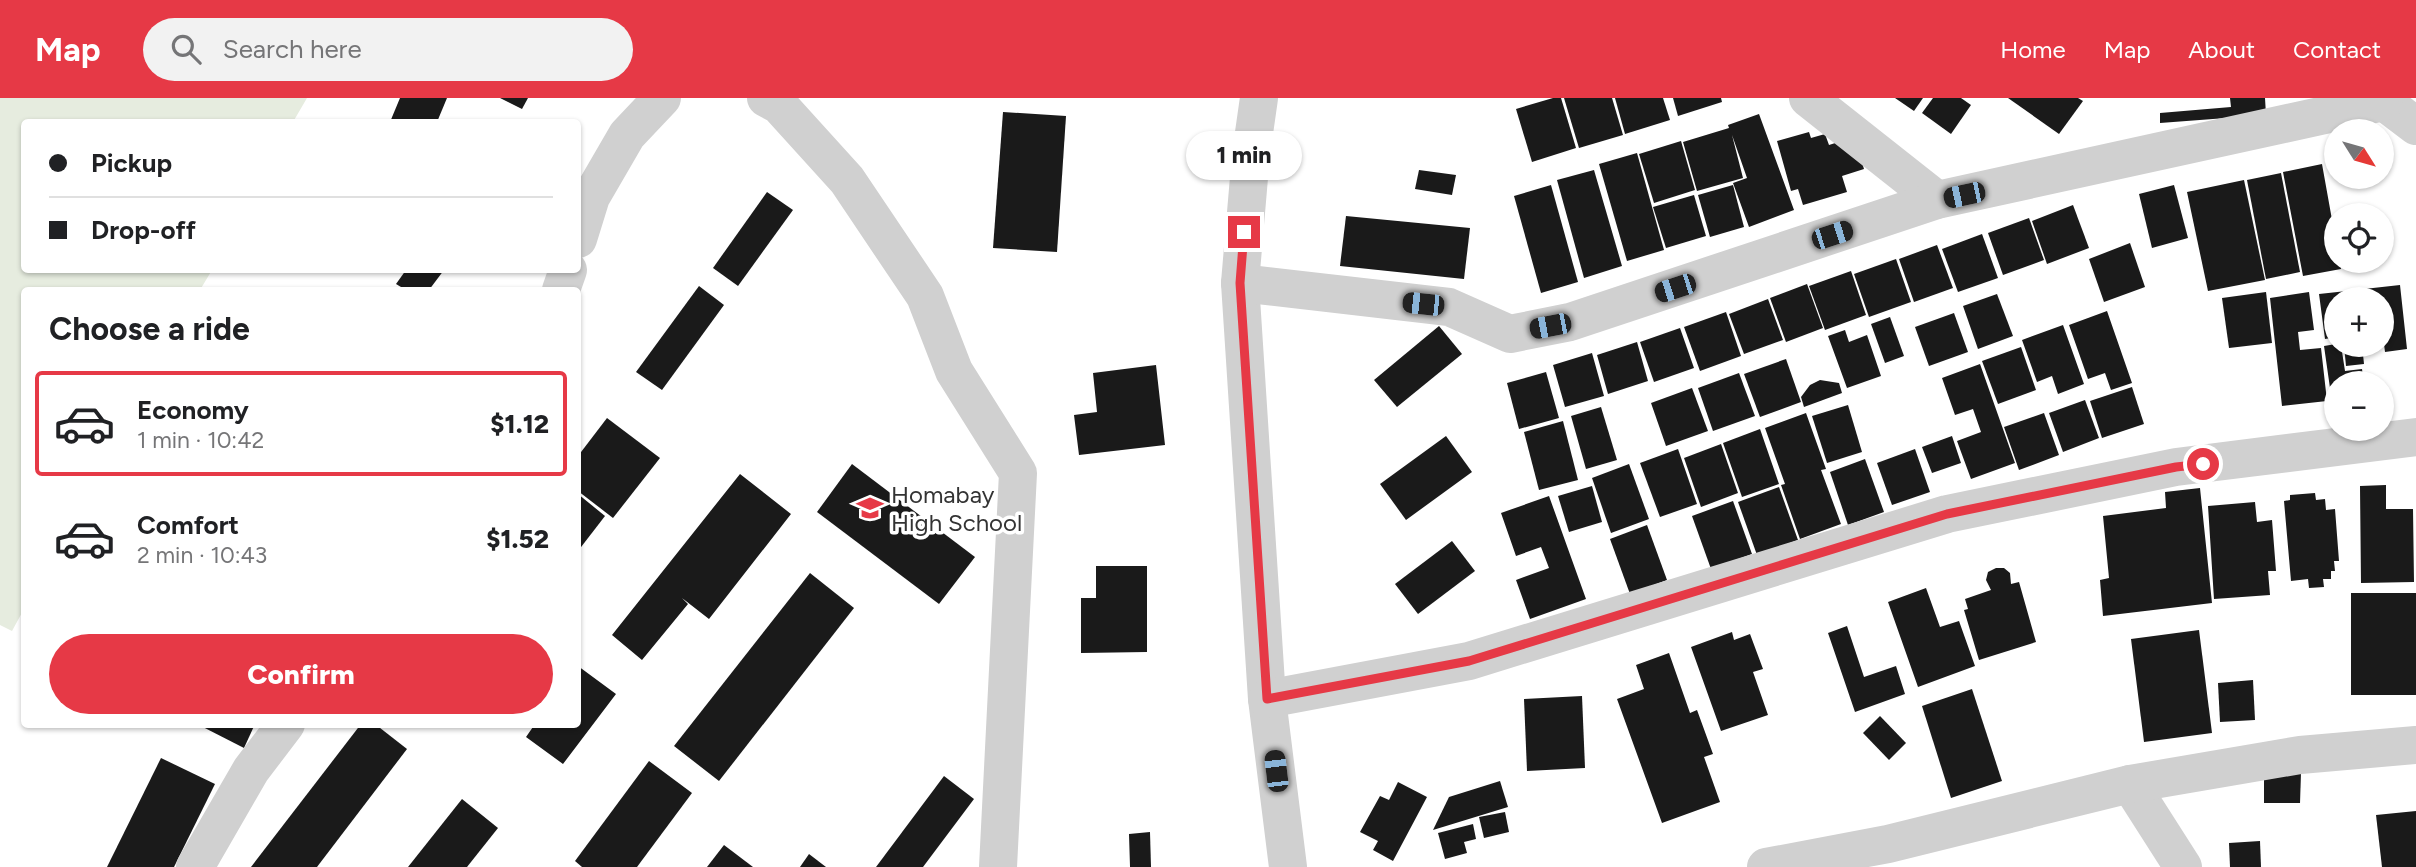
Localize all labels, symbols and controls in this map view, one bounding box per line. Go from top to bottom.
search box [143,18,633,81]
text: Map [35,30,101,69]
icon: search [167,30,205,68]
text: Search here [223,33,362,65]
text: Home [2000,35,2066,64]
text: Map [2104,35,2150,64]
text: About [2188,35,2255,64]
text: Contact [2293,35,2381,64]
north arrow [2324,119,2394,189]
map controls [2324,119,2394,441]
callout: 1 min [1186,130,1302,180]
text: 1 min [1217,141,1271,169]
text: Pickup [91,147,172,179]
car [1942,180,1987,210]
button: locate [2324,203,2394,273]
text: Drop-off [91,214,196,246]
route end [1228,216,1260,248]
car [1809,219,1856,251]
car [1652,272,1699,304]
button: + [2324,287,2394,357]
car [1402,291,1445,317]
text: Choose a ride [49,310,250,348]
car [1528,312,1573,340]
button: − [2324,371,2394,441]
icon: car [53,392,116,455]
text: Economy [137,394,249,426]
text: $1.12 [490,408,549,440]
text: 1 min · 10:42 [137,426,264,454]
route start [2187,448,2219,480]
place label: Homabay High School [891,480,1022,537]
school or university icon: Homabay High School [855,493,885,523]
icon: car [53,507,116,570]
text: Comfort [137,509,239,541]
text: $1.52 [486,523,549,555]
text: 2 min · 10:43 [137,541,267,569]
button: Confirm [49,634,553,714]
car [1264,749,1289,793]

